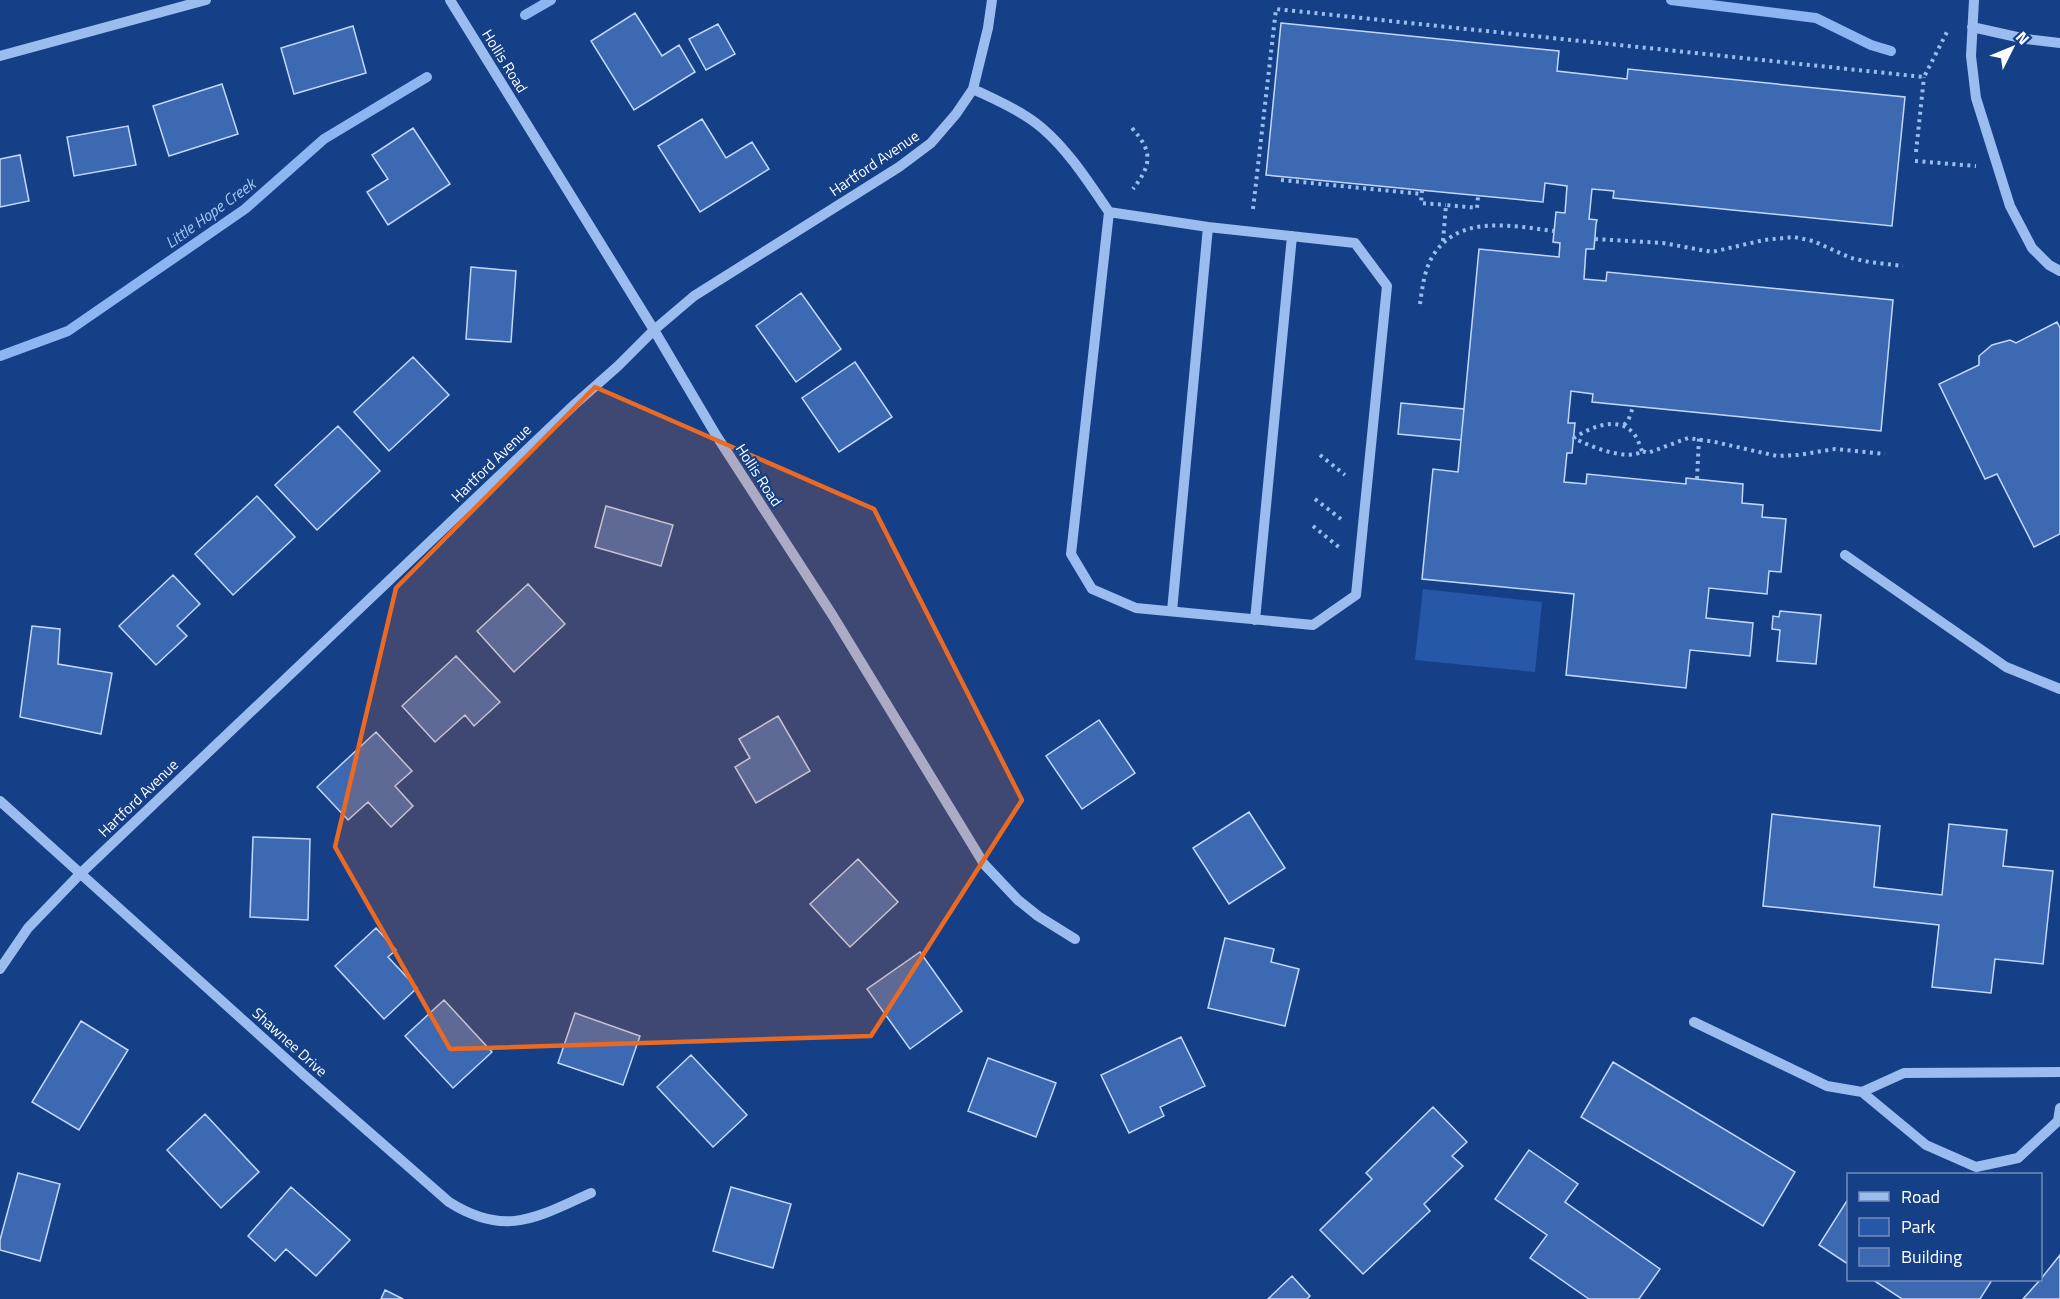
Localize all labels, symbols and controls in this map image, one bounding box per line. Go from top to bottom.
north arrow [1982,18,2042,78]
street label: Hollis Road [476,25,534,97]
text: N [2010,26,2036,50]
street label: Hartford Avenue [824,124,924,202]
water label: Little Hope Creek [160,171,262,254]
street label: Hartford Avenue [446,419,536,507]
street label: Hollis Road [730,439,788,511]
street label: Hartford Avenue [93,754,183,842]
street label: Shawnee Drive [247,1002,333,1082]
legend [1847,1173,2042,1281]
text: Road [1901,1183,1940,1210]
text: Park [1901,1213,1936,1240]
text: Building [1901,1243,1962,1270]

